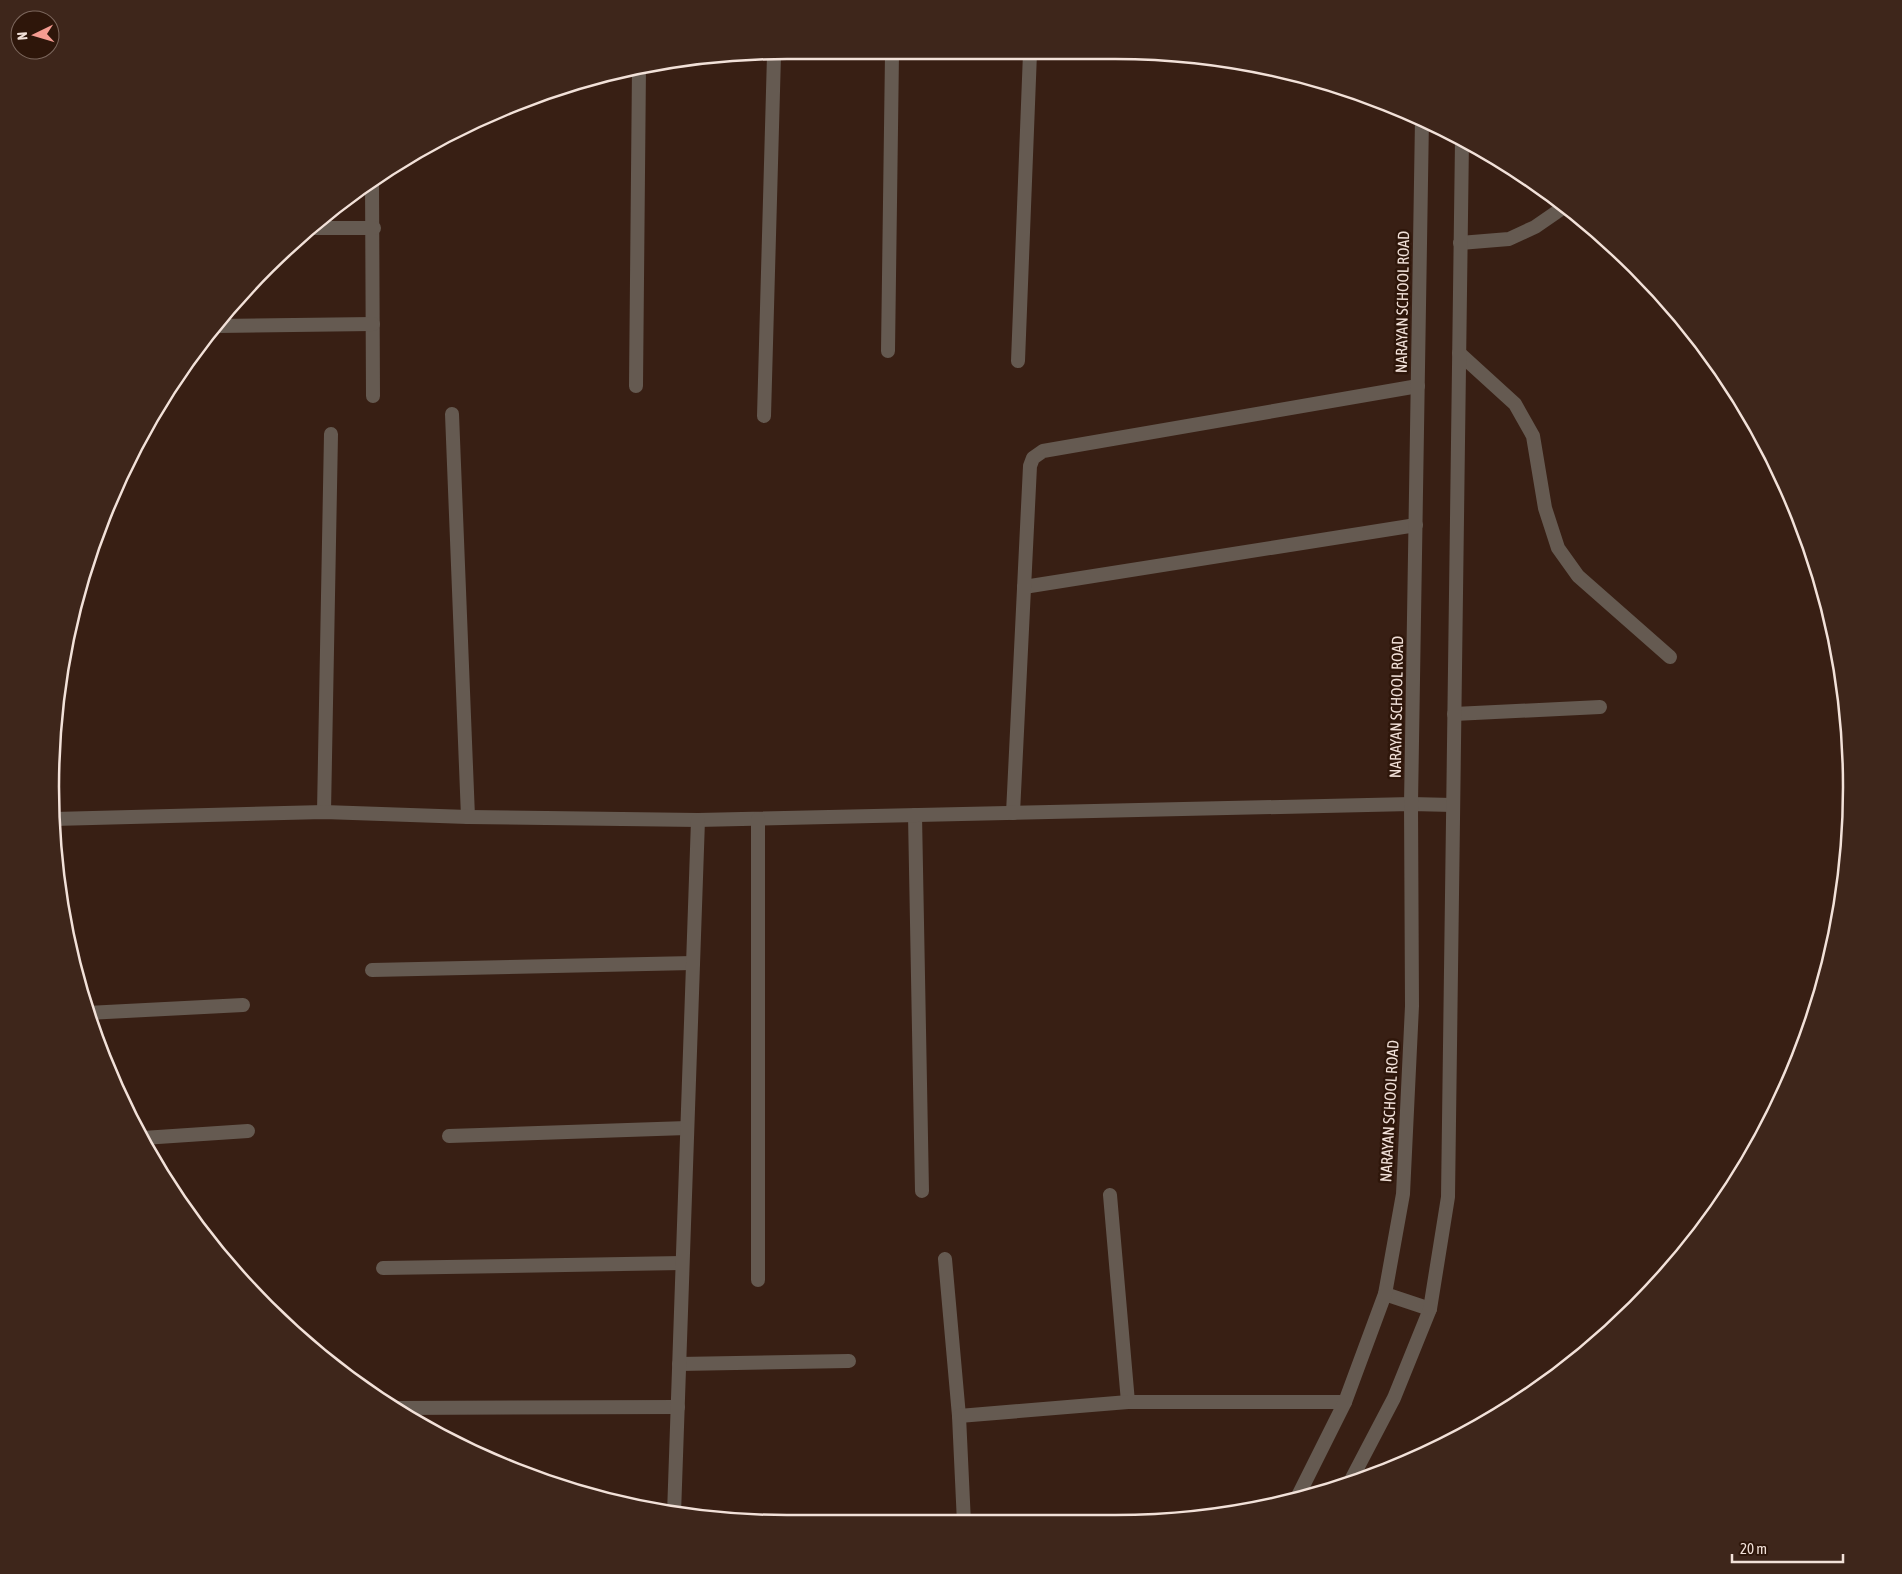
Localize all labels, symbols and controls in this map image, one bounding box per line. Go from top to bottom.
north arrow [10,10,60,60]
text: N [14,31,30,41]
street label: NARAYAN SCHOOL ROAD [1392,231,1412,373]
street label: NARAYAN SCHOOL ROAD [1386,636,1406,778]
street label: NARAYAN SCHOOL ROAD [1376,1039,1402,1183]
scale bar [1732,1532,1843,1564]
text: 20 m [1740,1540,1767,1557]

